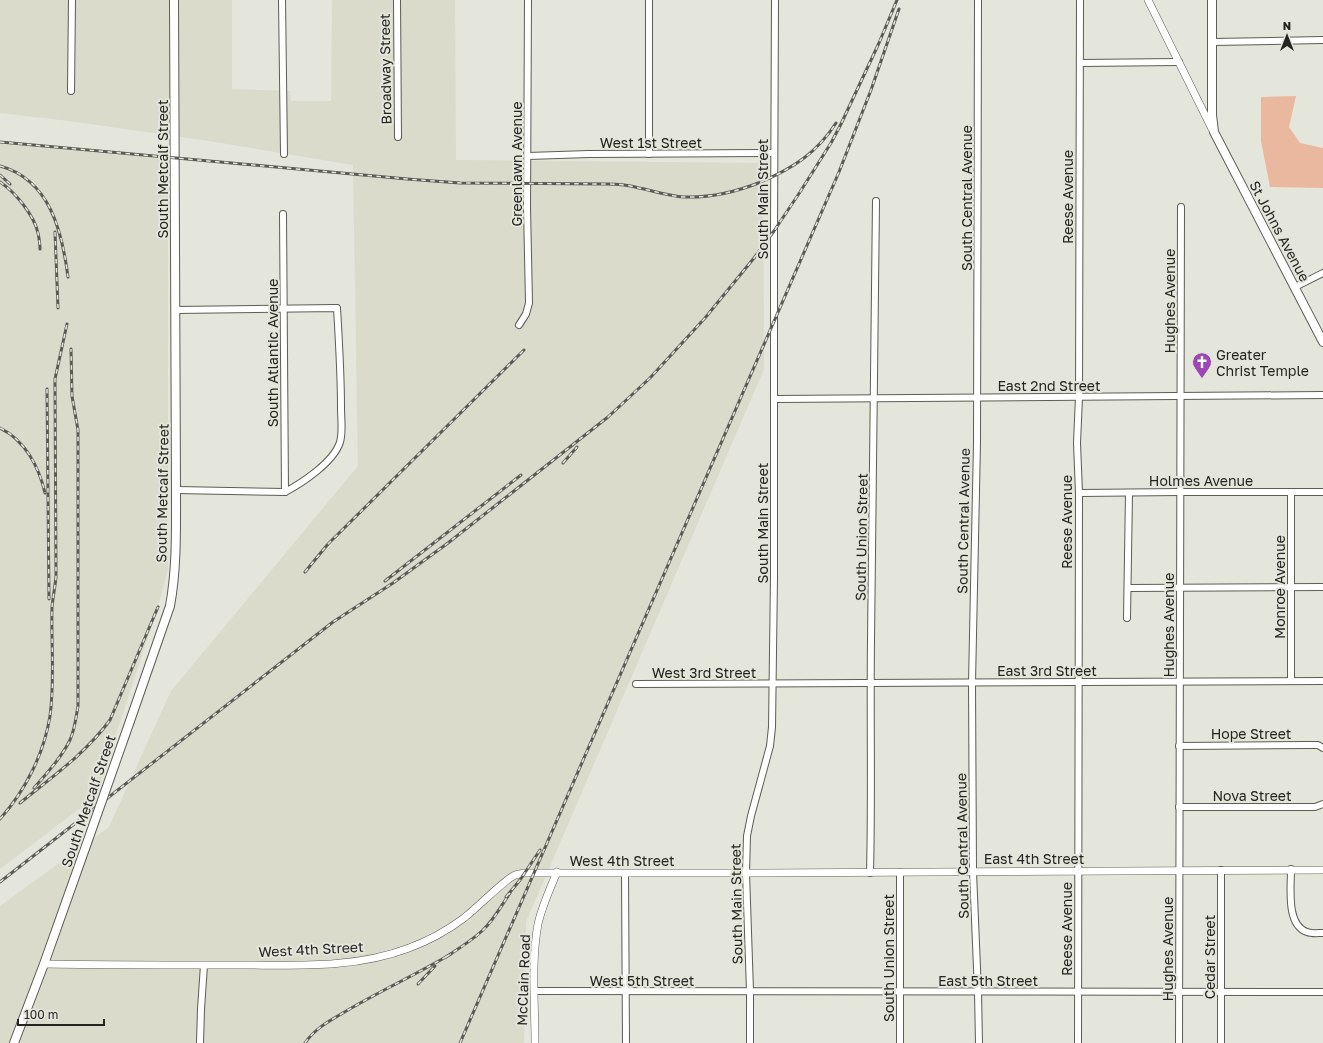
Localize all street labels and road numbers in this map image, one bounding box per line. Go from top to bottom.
street label: Broadway Street [376,13,394,125]
street label: South Metcalf Street [154,99,171,239]
street label: Greenlawn Avenue [508,101,525,227]
street label: South Central Avenue [958,125,975,271]
street label: West 1st Street [600,134,702,151]
street label: South Main Street [754,139,771,259]
street label: Reese Avenue [1059,150,1076,244]
street label: St Johns Avenue [1246,178,1314,284]
street label: Hughes Avenue [1161,249,1178,353]
street label: South Atlantic Avenue [264,279,281,427]
street label: East 2nd Street [997,377,1101,394]
street label: South Metcalf Street [152,423,172,563]
street label: South Central Avenue [953,448,973,594]
street label: South Main Street [754,463,771,583]
street label: Holmes Avenue [1149,472,1253,489]
street label: South Union Street [851,473,871,601]
street label: Reese Avenue [1058,475,1075,569]
street label: Monroe Avenue [1271,535,1288,639]
street label: Hughes Avenue [1160,573,1177,677]
street label: East 3rd Street [997,662,1097,679]
street label: West 3rd Street [652,664,756,681]
street label: Hope Street [1211,725,1291,742]
street label: South Metcalf Street [57,732,119,870]
street label: South Central Avenue [952,773,972,919]
street label: Nova Street [1212,787,1292,804]
street label: South Main Street [726,843,746,965]
street label: East 4th Street [984,850,1084,867]
street label: West 4th Street [569,852,675,869]
street label: Reese Avenue [1058,882,1075,976]
street label: South Union Street [880,894,897,1022]
street label: Hughes Avenue [1159,897,1176,1001]
street label: Cedar Street [1201,915,1218,999]
street label: McClain Road [513,934,533,1026]
street label: West 4th Street [258,938,364,960]
street label: West 5th Street [590,972,694,989]
street label: East 5th Street [938,972,1038,989]

